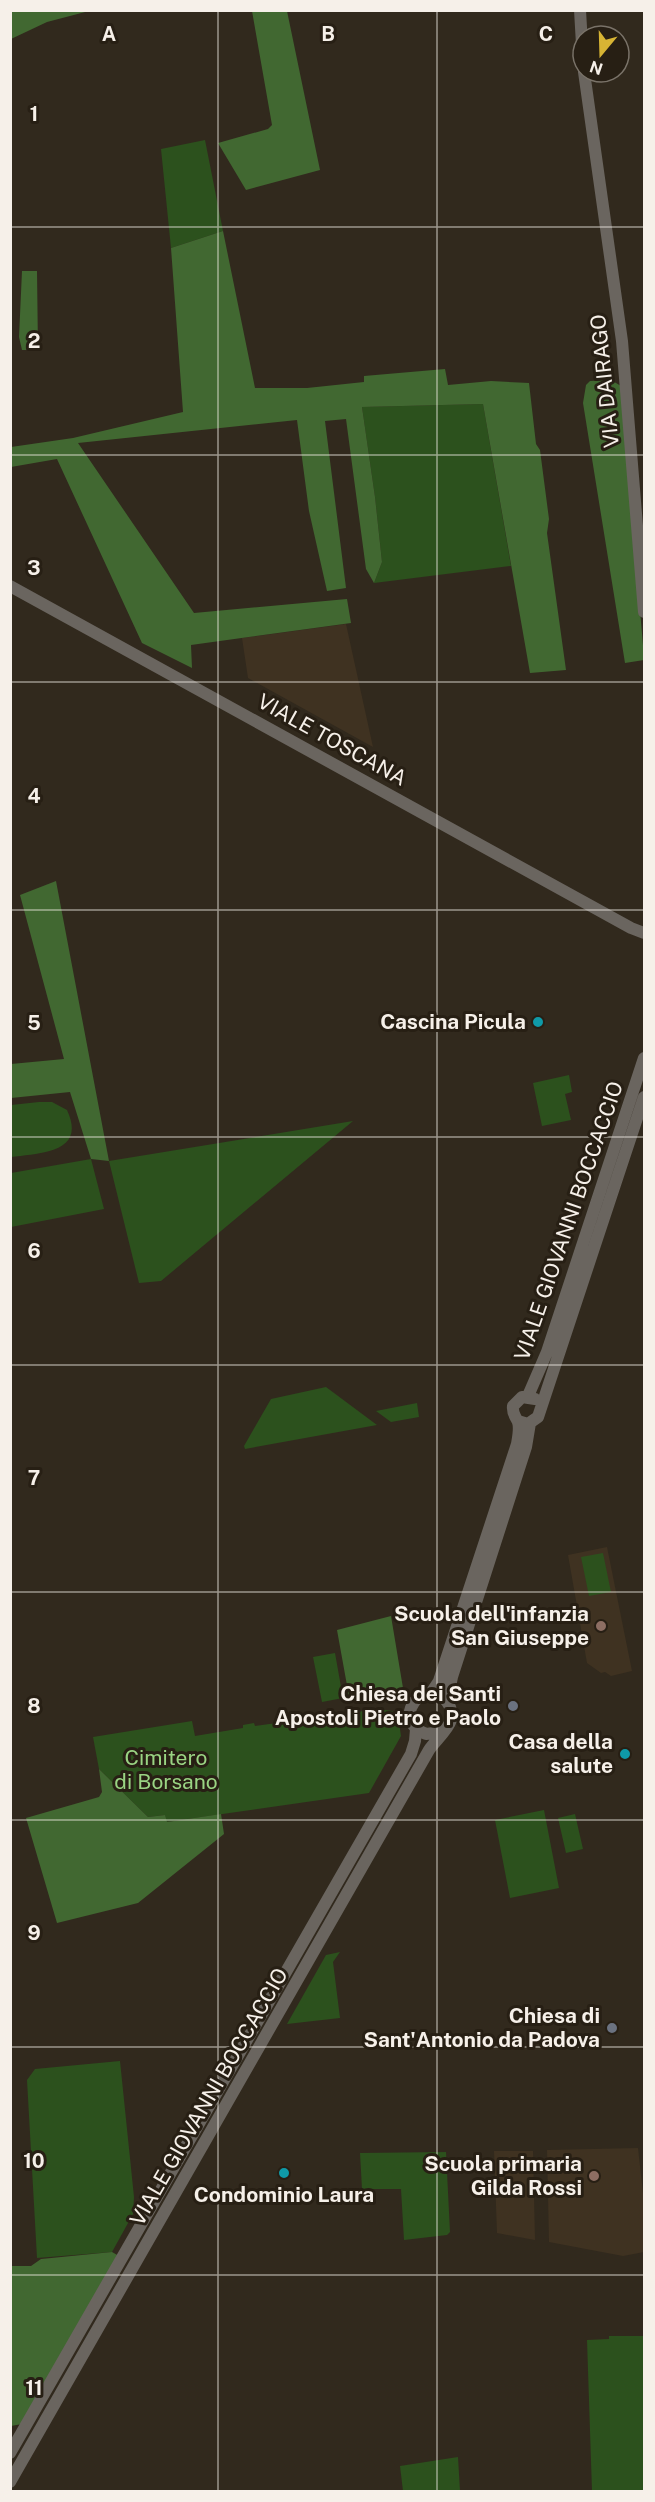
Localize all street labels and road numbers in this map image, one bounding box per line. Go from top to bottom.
street label: VIA DAIRAGO [585,313,624,449]
street label: VIALE TOSCANA [253,688,411,791]
street label: VIALE GIOVANNI BOCCACCIO [509,1078,628,1364]
street label: VIALE GIOVANNI BOCCACCIO [124,1963,293,2230]

